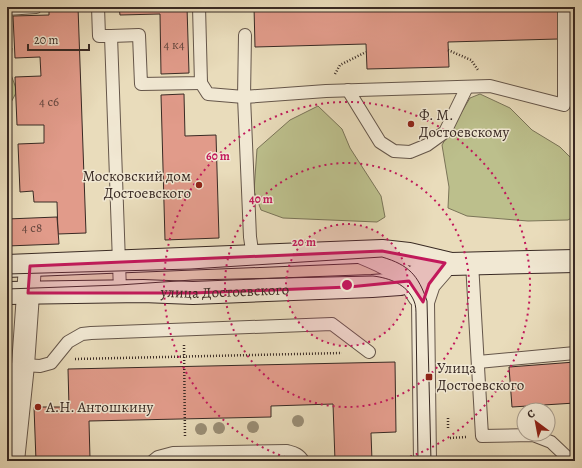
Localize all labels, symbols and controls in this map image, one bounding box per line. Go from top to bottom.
scale bar [28,26,89,52]
text: 20 m [34,32,58,48]
house number: 4 к4 [163,36,185,53]
house number: 4 с6 [39,93,59,110]
place label: Ф. М. Достоевскому [419,105,510,142]
marker: Ф. М. Достоевскому [406,119,416,129]
text: 60 m [206,148,230,164]
place label: Московский дом Достоевского [82,166,191,203]
marker: Московский дом Достоевского [194,180,204,190]
text: 40 m [249,191,273,207]
house number: 4 с8 [22,219,42,236]
text: 20 m [292,234,316,250]
centre of rings [340,278,354,292]
street label: улица Достоевского [159,279,290,303]
place label: Улица Достоевского [437,358,524,395]
marker: Улица Достоевского [424,372,434,382]
place label: А.Н. Антошкину [45,397,153,417]
marker: А.Н. Антошкину [33,402,43,412]
north arrow [516,402,556,442]
text: С [524,406,538,422]

